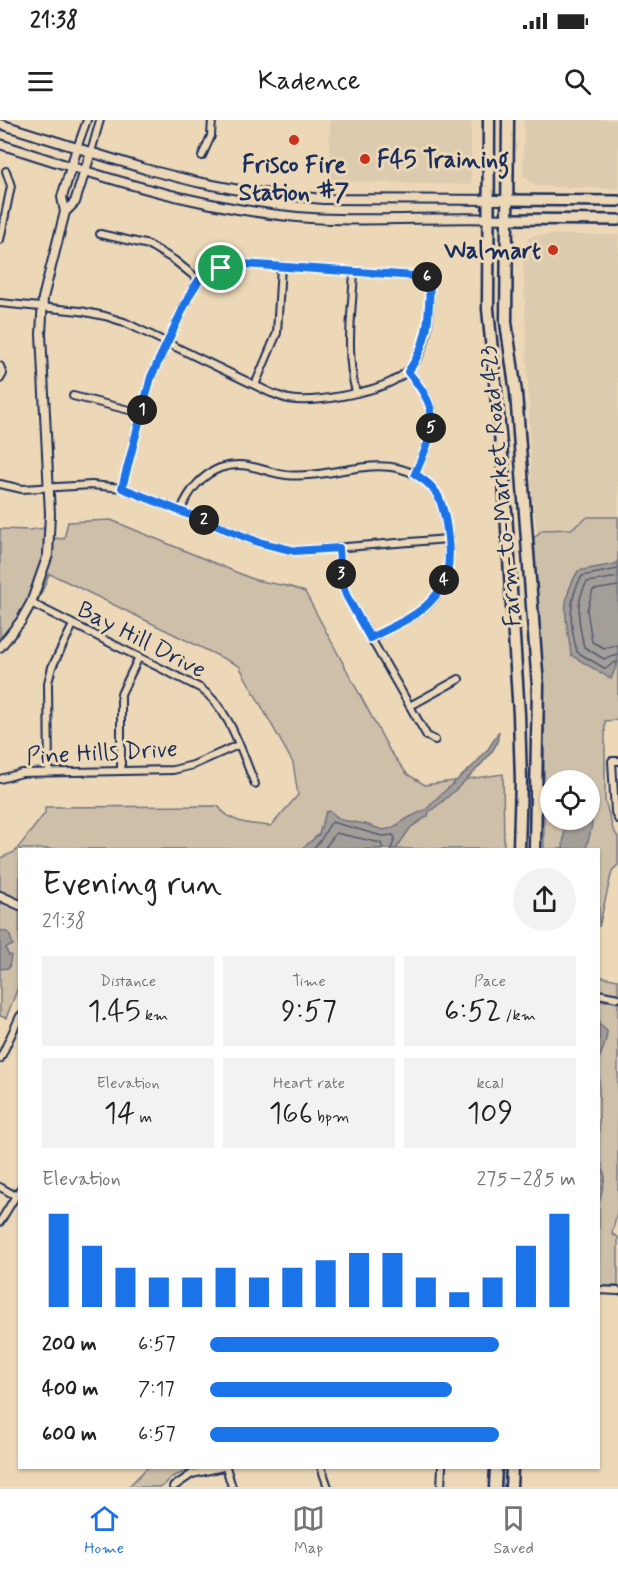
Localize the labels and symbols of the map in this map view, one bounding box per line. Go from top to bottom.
marker: Frisco Fire Station #7 [287,133,301,147]
place label: F45 Training [377,145,509,179]
place label: Frisco Fire Station #7 [239,150,350,209]
marker: F45 Training [358,152,372,166]
place label: Walmart [443,236,541,267]
pin [195,242,246,293]
marker: Walmart [546,243,560,257]
pin: 6 [412,262,442,292]
street label: Farm-to-Market Road 423 [474,344,529,628]
pin: 1 [127,395,157,425]
pin: 5 [416,413,446,443]
pin: 2 [189,505,219,535]
pin: 3 [326,559,356,589]
pin: 4 [429,565,459,595]
street label: Bay Hill Drive [72,595,211,686]
street label: Pine Hills Drive [26,734,179,773]

